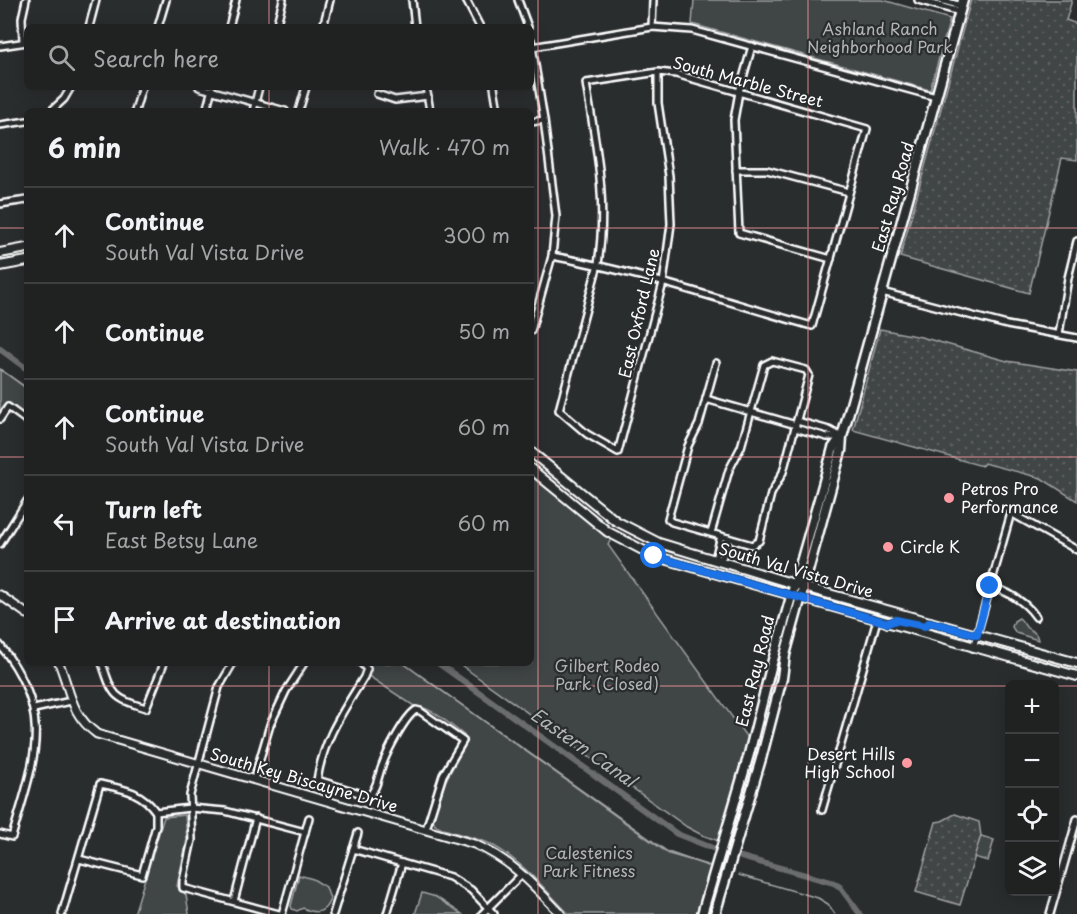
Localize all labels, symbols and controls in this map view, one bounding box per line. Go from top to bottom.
park label: Ashland Ranch Neighborhood Park [807,16,953,58]
search box [24,24,534,90]
icon: search [45,41,78,74]
text: Search here [93,41,219,74]
street label: South Marble Street [670,49,827,113]
text: 6 min [48,128,121,167]
text: Walk · 470 m [379,132,510,162]
street label: East Ray Road [865,139,919,255]
text: Continue [105,204,204,237]
icon: ahead [48,219,81,252]
text: 300 m [443,220,510,250]
text: South Val Vista Drive [105,237,304,267]
street label: East Oxford Lane [611,245,665,380]
icon: ahead [48,315,81,348]
text: Continue [105,315,204,348]
text: 50 m [458,316,510,346]
text: Continue [105,396,204,429]
icon: ahead [48,411,81,444]
text: 60 m [458,412,510,442]
text: South Val Vista Drive [105,429,304,459]
place label: Petros Pro Performance [961,476,1059,518]
marker: Petros Pro Performance [942,491,956,505]
text: Turn left [105,492,202,525]
icon: left [48,507,81,540]
text: 60 m [458,508,510,538]
text: East Betsy Lane [105,525,258,555]
place label: Circle K [900,534,960,558]
street label: South Val Vista Drive [716,536,876,603]
marker: Circle K [881,540,895,554]
route start [640,542,666,568]
route end [976,572,1002,598]
icon: arrive [48,603,81,636]
text: Arrive at destination [105,603,341,636]
street label: East Ray Road [729,613,779,729]
park label: Gilbert Rodeo Park (Closed) [554,653,660,695]
map controls [1005,680,1059,896]
button: + [1005,680,1059,734]
water label: Eastern Canal [526,700,644,795]
button: − [1005,734,1059,788]
street label: South Key Biscayne Drive [208,741,401,817]
place label: Desert Hills High School [805,741,895,783]
marker: Desert Hills High School [900,756,914,770]
button: locate [1005,788,1059,842]
park label: Calestenics Park Fitness [543,840,635,882]
button: layers [1005,842,1059,896]

